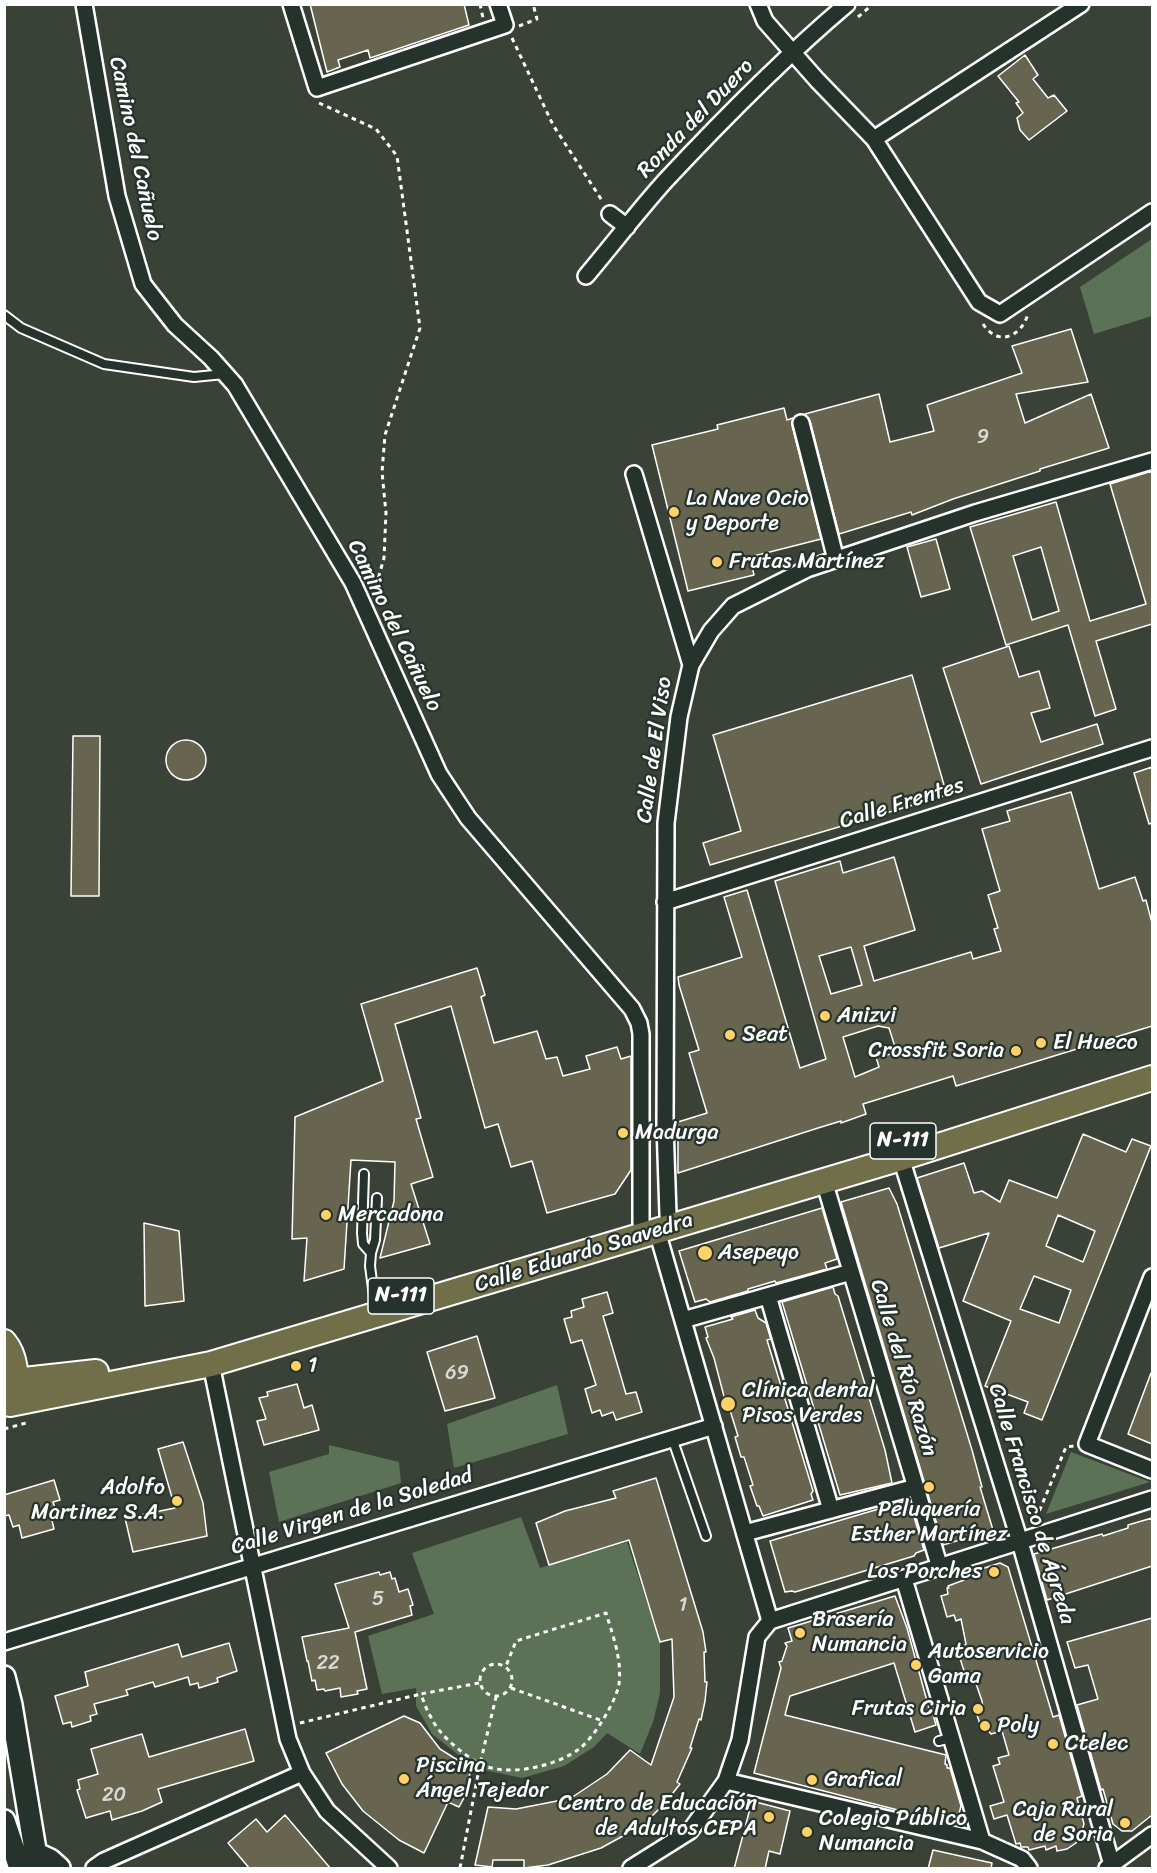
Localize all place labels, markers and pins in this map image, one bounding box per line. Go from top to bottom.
place label: La Nave Ocio y Deporte [686,486,809,538]
marker: La Nave Ocio y Deporte [667,505,681,519]
place label: Frutas Martínez [729,549,885,575]
marker: Frutas Martínez [710,555,724,569]
place label: Anizvi [837,1003,896,1029]
marker: Anizvi [818,1009,832,1023]
place label: Seat [742,1022,788,1048]
marker: Seat [723,1028,737,1042]
place label: El Hueco [1053,1030,1138,1056]
marker: El Hueco [1034,1036,1048,1050]
place label: Crossfit Soria [868,1038,1004,1064]
marker: Crossfit Soria [1009,1044,1023,1058]
place label: Madurga [635,1120,719,1146]
marker: Madurga [616,1126,630,1140]
place label: Mercadona [338,1202,444,1228]
marker: Mercadona [319,1208,333,1222]
place label: Asepeyo [718,1240,799,1266]
marker: Asepeyo [696,1244,714,1262]
place label: 1 [308,1353,317,1379]
marker: 1 [289,1359,303,1373]
place label: Clínica dental Pisos Verdes [742,1378,875,1430]
marker: Clínica dental Pisos Verdes [719,1395,737,1413]
place label: Adolfo Martinez S.A. [31,1475,165,1526]
marker: Peluquería Esther Martínez [922,1480,936,1494]
marker: Adolfo Martinez S.A. [170,1494,184,1508]
place label: Peluquería Esther Martínez [851,1497,1007,1548]
place label: Los Porches [867,1559,982,1585]
marker: Los Porches [987,1565,1001,1579]
place label: Brasería Numancia [812,1607,907,1658]
marker: Brasería Numancia [793,1626,807,1640]
place label: Autoservicio Gama [928,1639,1049,1690]
marker: Autoservicio Gama [909,1658,923,1672]
place label: Frutas Ciria [852,1696,966,1722]
marker: Frutas Ciria [971,1702,985,1716]
place label: Poly [997,1713,1039,1739]
marker: Poly [978,1719,992,1733]
place label: Ctelec [1065,1731,1128,1757]
marker: Ctelec [1046,1737,1060,1751]
place label: Piscina Ángel Tejedor [416,1753,548,1804]
place label: Grafical [824,1767,902,1793]
marker: Piscina Ángel Tejedor [397,1772,411,1786]
marker: Grafical [805,1773,819,1787]
place label: Centro de Educación de Adultos CEPA [558,1791,757,1843]
place label: Caja Rural de Soria [1013,1797,1113,1849]
place label: Colegio Público Numancia [819,1806,967,1858]
marker: Centro de Educación de Adultos CEPA [762,1810,776,1824]
marker: Caja Rural de Soria [1118,1816,1132,1830]
marker: Colegio Público Numancia [800,1825,814,1839]

